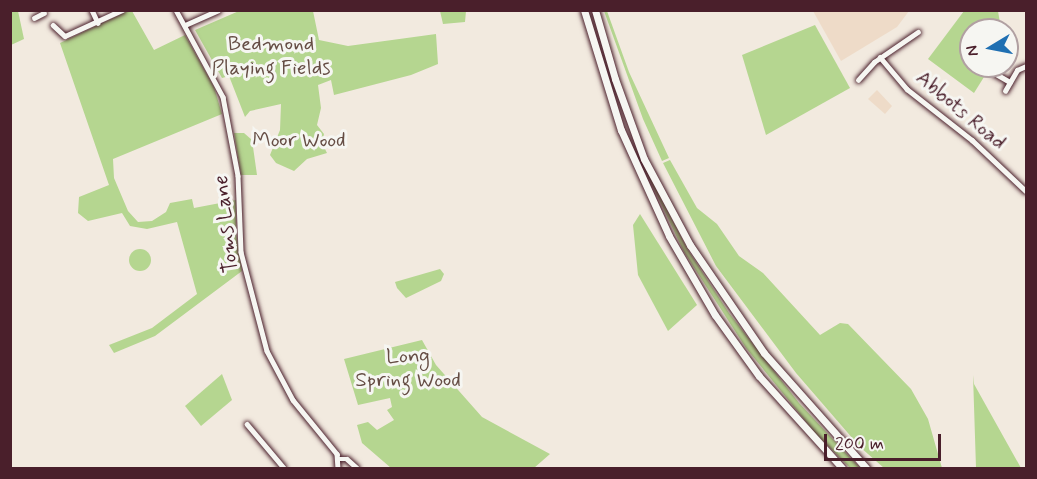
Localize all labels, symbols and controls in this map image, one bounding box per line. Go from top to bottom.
north arrow [959,18,1019,78]
park label: Bedmond Playing Fields [211,31,331,81]
text: N [961,44,984,58]
street label: Abbots Road [911,65,1011,155]
park label: Moor Wood [251,127,347,153]
street label: Toms Lane [208,174,244,274]
park label: Long Spring Wood [354,343,462,393]
scale bar [827,422,944,460]
text: 200 m [835,432,884,456]

